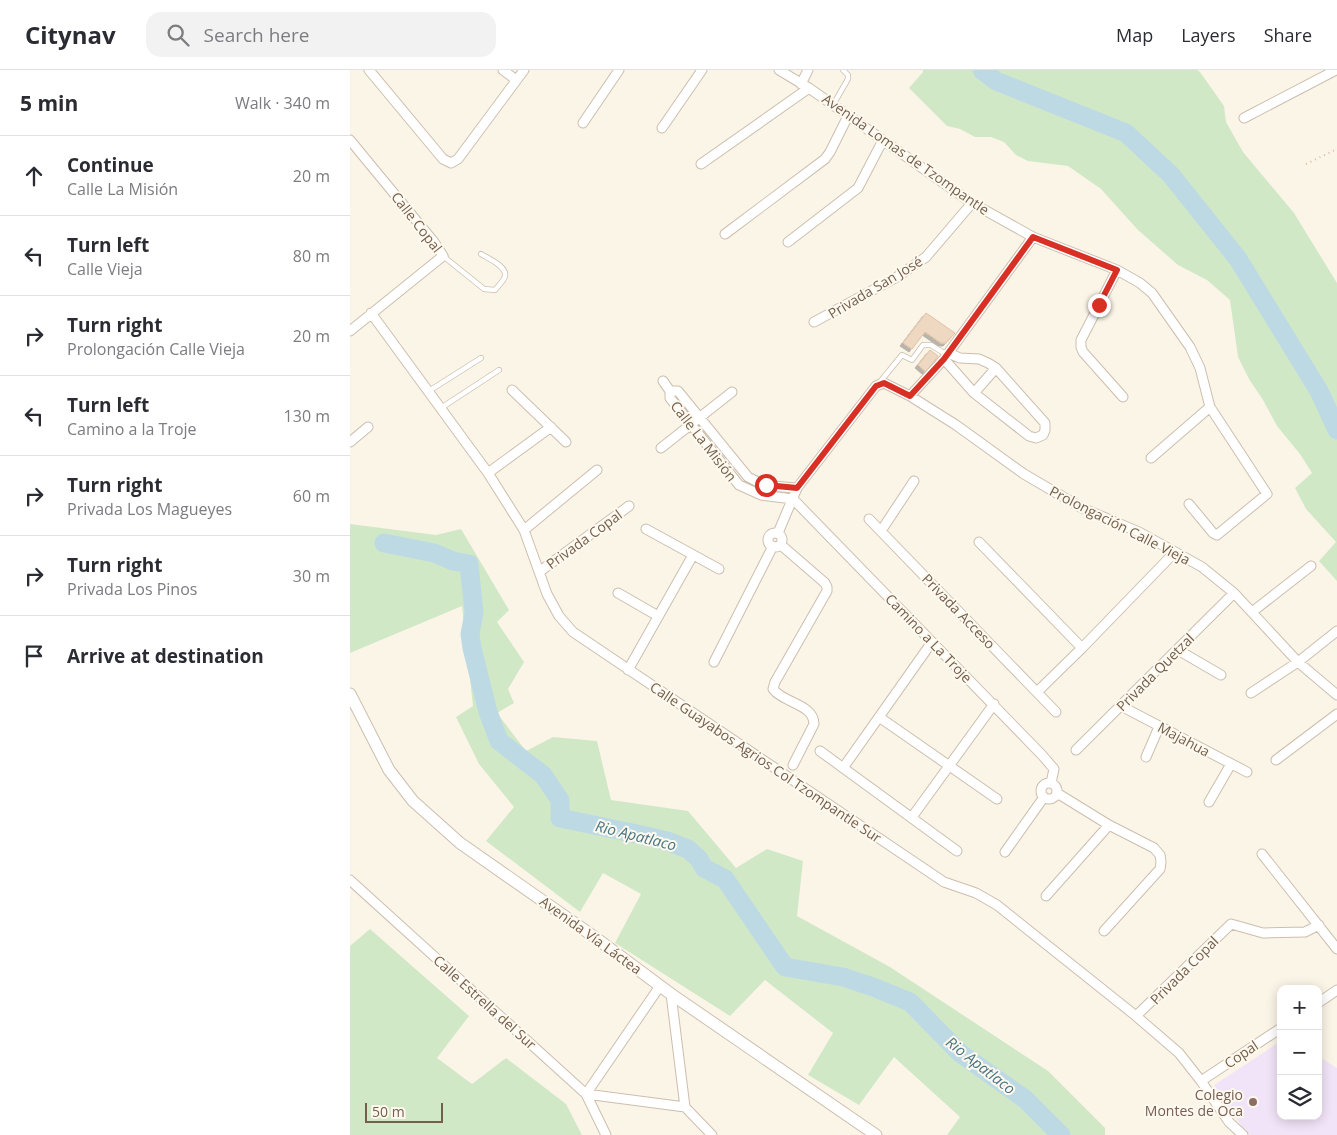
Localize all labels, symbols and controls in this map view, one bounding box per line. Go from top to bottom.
search box [146,12,496,57]
text: Citynav [25,18,116,51]
icon: search [164,21,192,49]
text: Search here [204,22,309,48]
text: Map [1116,23,1153,47]
text: Layers [1181,23,1236,47]
text: Share [1264,23,1312,47]
text: 5 min [20,89,78,117]
street label: Avenida Lomas de Tzompantle [819,89,993,219]
text: Walk · 340 m [235,92,330,114]
text: Continue [67,152,154,178]
icon: ahead [20,162,48,190]
text: 20 m [293,165,330,187]
text: Calle La Misión [67,178,178,200]
street label: Calle Copal [387,188,447,256]
text: Turn left [67,232,149,258]
icon: left [20,242,48,270]
text: 80 m [293,245,330,267]
street label: Privada San José [824,251,926,323]
text: Calle Vieja [67,258,143,280]
route end [1088,294,1111,317]
text: Turn right [67,312,162,338]
icon: right [20,322,48,350]
text: 20 m [293,325,330,347]
text: Prolongación Calle Vieja [67,338,245,360]
text: Turn left [67,392,149,418]
street label: Calle La Misión [667,397,741,485]
icon: left [20,402,48,430]
text: 130 m [284,405,330,427]
text: Camino a la Troje [67,418,197,440]
text: Turn right [67,472,162,498]
route start [755,474,778,497]
street label: Prolongación Calle Vieja [1046,481,1194,569]
icon: right [20,482,48,510]
text: 60 m [293,485,330,507]
text: Privada Los Magueyes [67,498,232,520]
street label: Privada Copal [542,505,626,573]
text: Turn right [67,552,162,578]
icon: right [20,562,48,590]
text: 30 m [293,565,330,587]
street label: Privada Acceso [918,569,1000,653]
text: Privada Los Pinos [67,578,197,600]
street label: Camino a La Troje [881,589,977,687]
street label: Privada Quetzal [1112,629,1198,715]
icon: arrive [20,642,48,670]
text: Arrive at destination [67,643,264,669]
street label: Calle Guayabos Agrios Col Tzompantle Sur [647,677,886,847]
street label: Majahua [1155,717,1213,761]
water label: Rio Apatlaco [593,815,679,855]
street label: Avenida Vía Láctea [536,892,646,978]
street label: Privada Copal [1146,932,1222,1008]
street label: Calle Estrella del Sur [429,951,541,1053]
map controls [1277,985,1322,1120]
button: + [1277,985,1322,1030]
button: − [1277,1030,1322,1075]
water label: Rio Apatlaco [942,1032,1020,1098]
street label: Copal [1220,1036,1262,1072]
button: layers [1277,1075,1322,1120]
place label: Colegio Montes de Oca [1145,1085,1243,1120]
marker: Colegio Montes de Oca [1247,1096,1259,1108]
scale bar [365,1100,442,1123]
text: 50 m [372,1102,405,1121]

